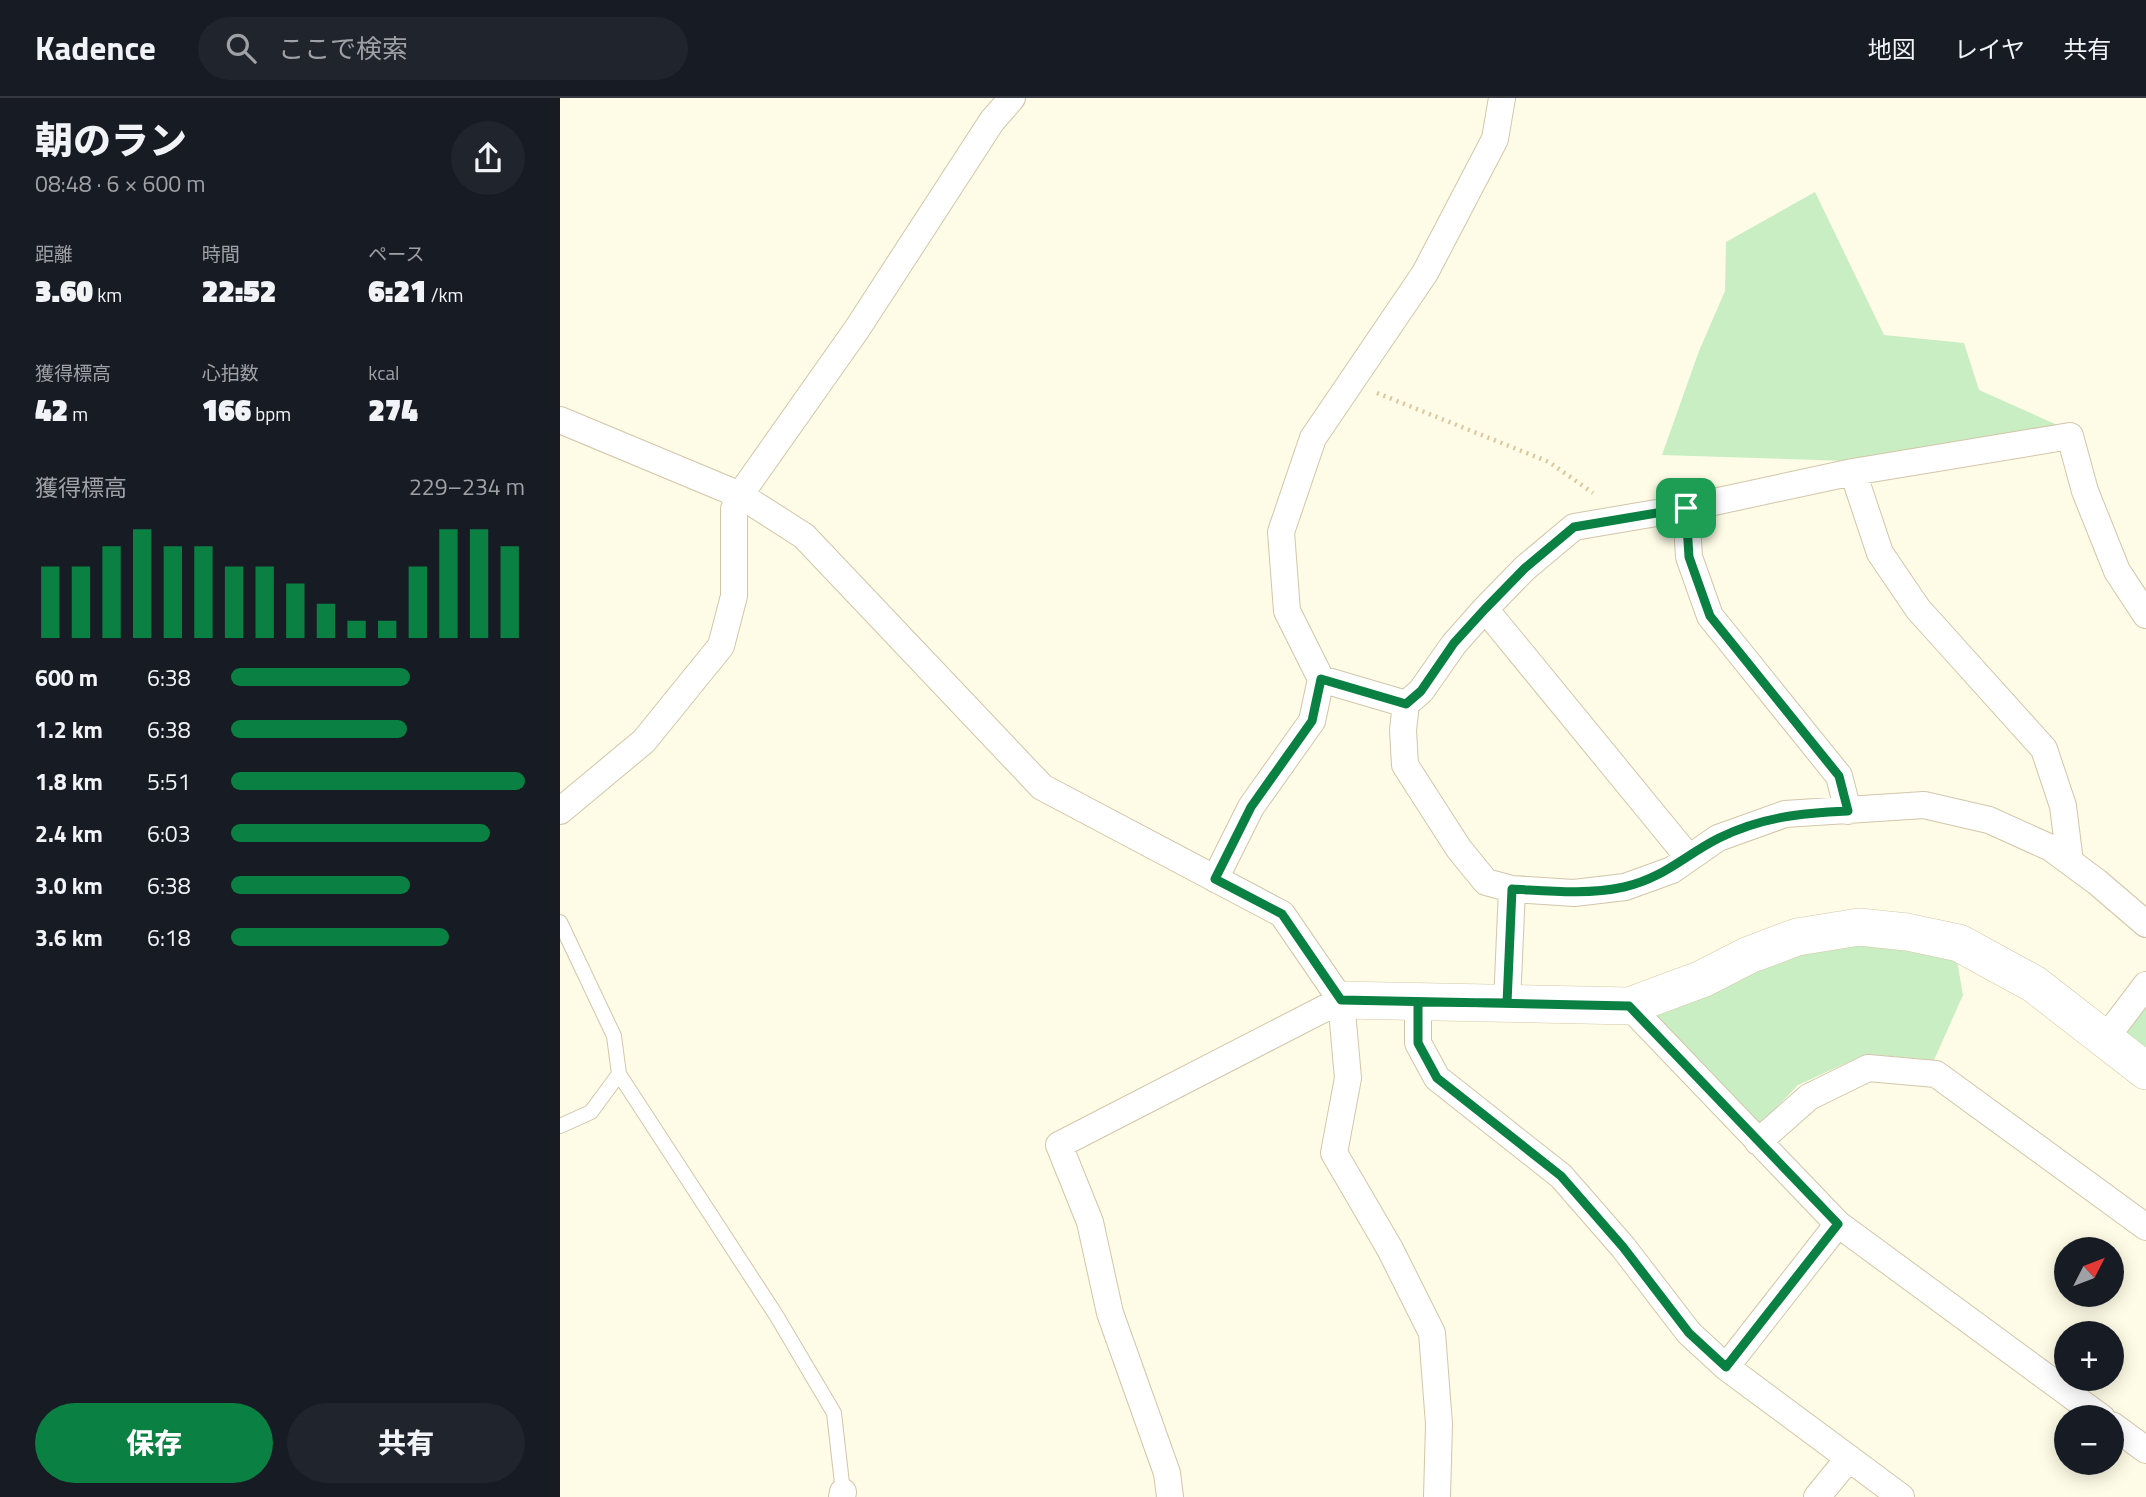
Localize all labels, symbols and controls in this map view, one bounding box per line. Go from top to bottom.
search box [198,17,688,80]
text: Kadence [35,23,156,73]
icon: search [222,29,260,67]
text: ここで検索 [278,29,408,68]
text: 地図 [1868,31,1916,67]
text: レイヤ [1954,31,2025,67]
text: 共有 [2063,31,2111,67]
text: 朝のラン [35,111,187,169]
button: share [451,121,525,195]
text: 08:48 · 6 × 600 m [35,166,205,201]
text: 距離 [35,239,73,268]
text: 時間 [202,239,240,268]
text: ペース [368,239,424,268]
text: 3.60 [35,268,93,314]
text: 22:52 [202,268,276,314]
text: 6:21 [368,268,426,314]
text: km [93,280,122,309]
text: /km [426,280,463,309]
text: 獲得標高 [35,358,111,387]
text: 心拍数 [202,358,259,387]
text: kcal [368,358,399,387]
text: 42 [35,387,68,433]
text: 166 [202,387,251,433]
text: 274 [368,387,418,433]
text: m [68,399,88,428]
text: bpm [251,399,291,428]
text: 229–234 m [409,469,525,504]
text: 獲得標高 [35,470,127,505]
pin [1656,478,1716,538]
icon: arrive [1667,489,1705,527]
text: 600 m [35,660,98,695]
text: 6:38 [147,660,191,695]
text: 1.2 km [35,712,103,747]
text: 6:38 [147,712,191,747]
text: 1.8 km [35,764,103,799]
text: 5:51 [147,764,191,799]
text: 2.4 km [35,816,103,851]
text: 6:03 [147,816,191,851]
text: 3.0 km [35,868,103,903]
text: 6:38 [147,868,191,903]
text: 3.6 km [35,920,103,955]
text: 6:18 [147,920,191,955]
north arrow [2054,1237,2124,1307]
map controls [2054,1237,2124,1475]
button: + [2054,1321,2124,1391]
button: 保存 [35,1403,273,1483]
button: 共有 [287,1403,525,1483]
button: − [2054,1405,2124,1475]

